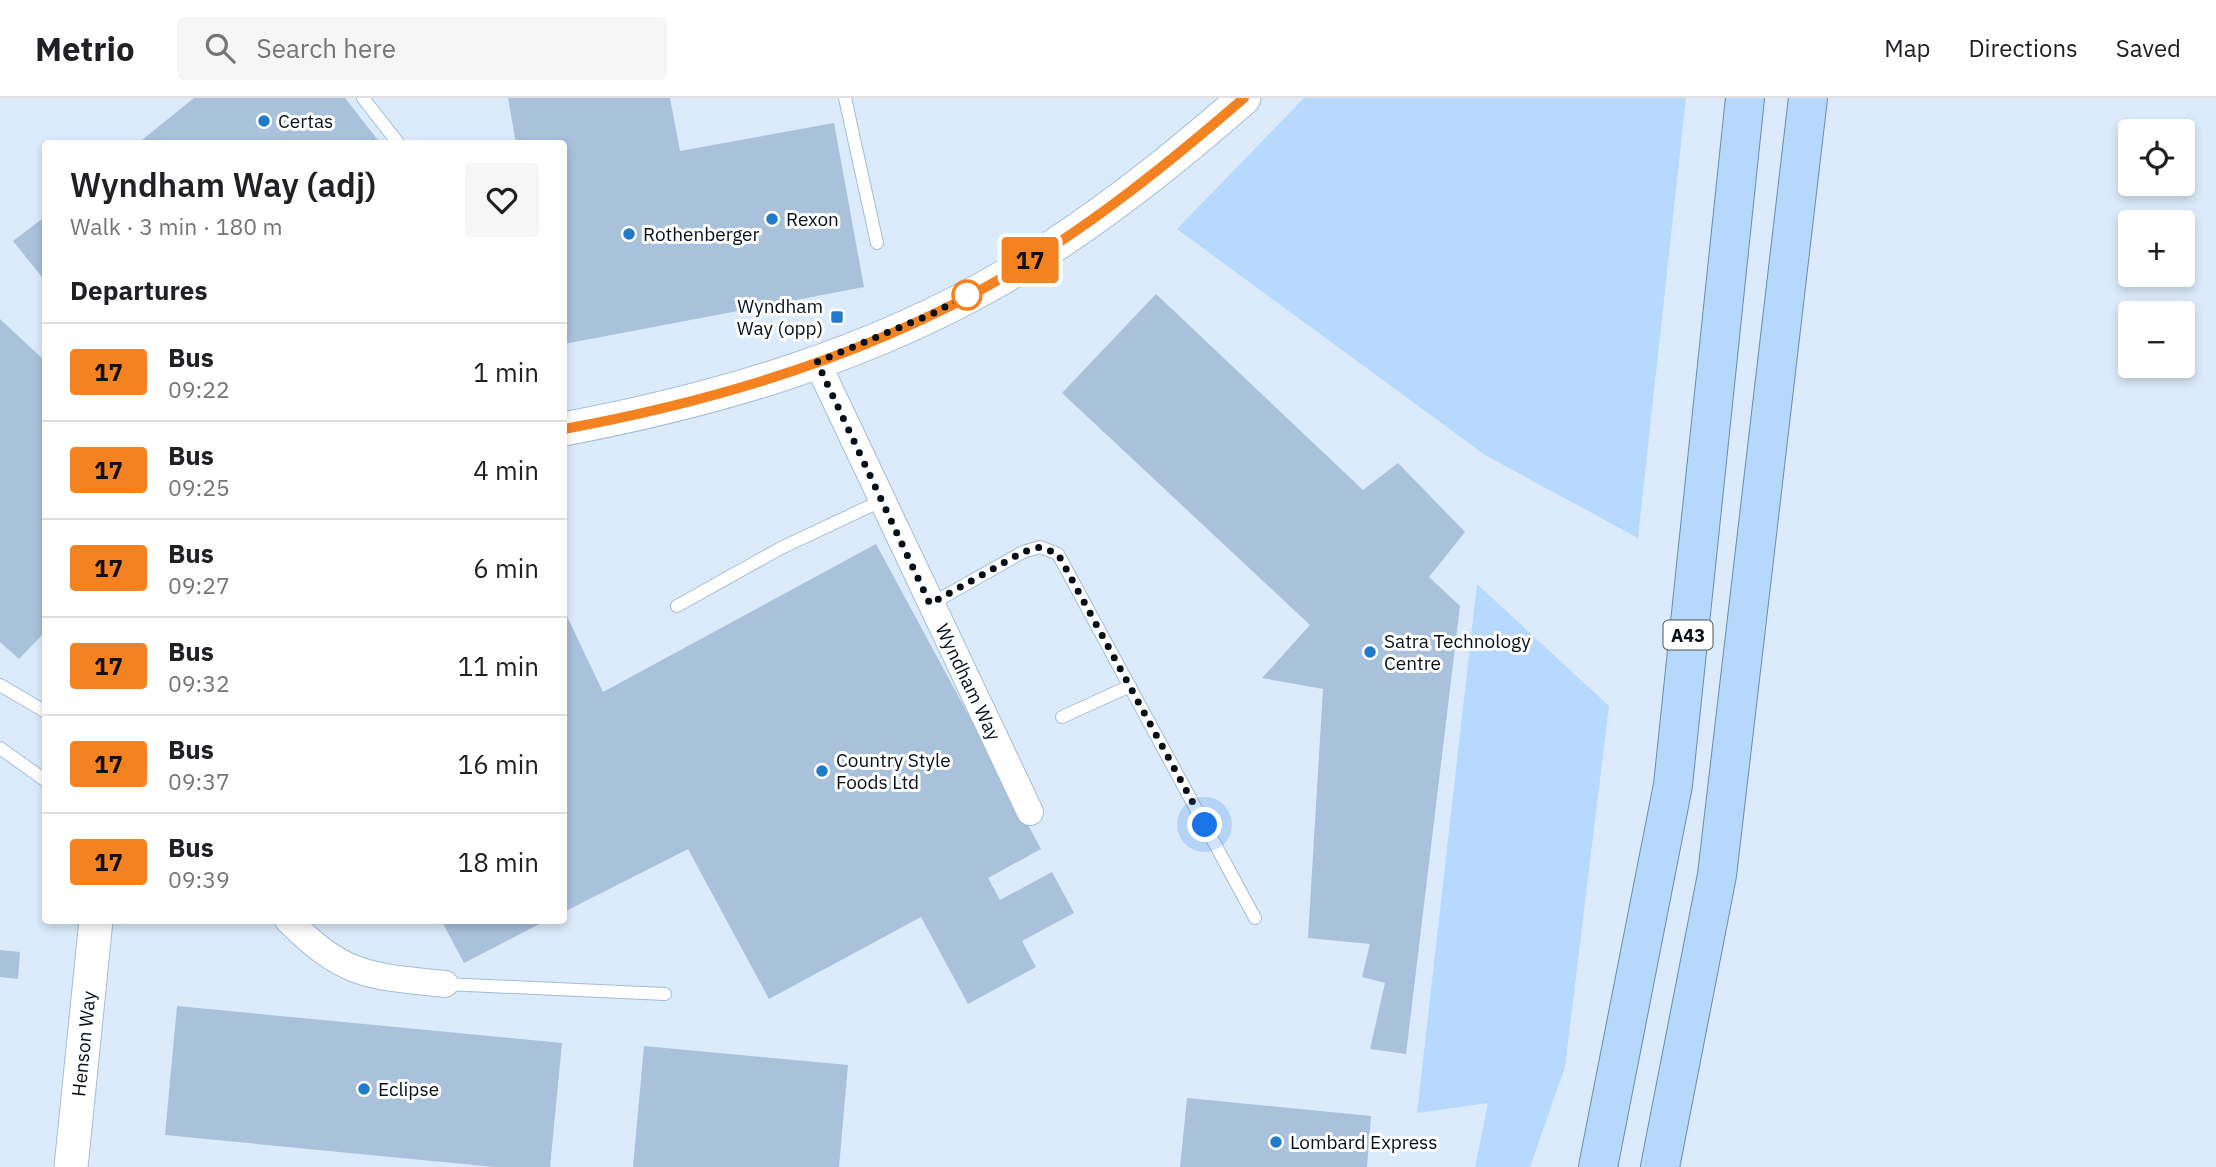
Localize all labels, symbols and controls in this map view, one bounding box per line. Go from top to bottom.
search box [177,17,667,80]
text: Metrio [35,27,135,70]
icon: search [201,29,239,67]
text: Search here [257,31,396,65]
text: Map [1884,32,1930,64]
text: Directions [1968,32,2078,64]
text: Saved [2116,32,2181,64]
place label: Certas [278,109,333,133]
marker: Certas [256,113,272,129]
map controls [2118,119,2195,378]
button: locate [2118,119,2195,196]
text: Wyndham Way (adj) [70,163,376,206]
button: heart [465,163,539,237]
place label: Rexon [786,207,839,231]
button: + [2118,210,2195,287]
text: Walk · 3 min · 180 m [70,211,283,241]
marker: Rexon [764,211,780,227]
place label: Rothenberger [643,222,760,246]
marker: Rothenberger [621,226,637,242]
line badge: 17 [998,237,1062,283]
text: 17 [1016,244,1044,276]
text: Departures [70,273,208,307]
unlabelled marker [952,280,982,310]
place label: Wyndham Way (opp) [737,294,823,340]
button: − [2118,301,2195,378]
marker: Wyndham Way (opp) [829,309,845,325]
text: Bus [168,340,214,374]
text: 1 min [473,355,539,389]
text: 17 [94,356,123,388]
text: 09:22 [168,374,230,404]
text: Bus [168,438,214,472]
text: 4 min [473,453,539,487]
text: 17 [94,454,123,486]
text: 09:25 [168,472,230,502]
text: Bus [168,536,214,570]
text: 6 min [473,551,539,585]
text: 17 [94,552,123,584]
text: 09:27 [168,570,230,600]
street label: Wyndham Way [931,620,1007,745]
road number: A43 [1664,620,1712,650]
place label: Satra Technology Centre [1384,629,1531,675]
text: Bus [168,634,214,668]
marker: Satra Technology Centre [1362,644,1378,660]
text: 11 min [458,649,539,683]
text: 17 [94,650,123,682]
text: 09:32 [168,668,230,698]
text: Bus [168,732,214,766]
text: 16 min [458,747,539,781]
text: 17 [94,748,123,780]
place label: Country Style Foods Ltd [836,748,951,794]
marker: Country Style Foods Ltd [814,763,830,779]
text: 09:37 [168,766,230,796]
your location [1187,807,1222,842]
text: Bus [168,830,214,864]
text: 18 min [458,845,539,879]
text: 17 [94,846,123,878]
text: 09:39 [168,864,230,894]
street label: Henson Way [66,989,101,1098]
place label: Eclipse [378,1077,439,1101]
marker: Eclipse [356,1081,372,1097]
place label: Lombard Express [1290,1130,1438,1154]
marker: Lombard Express [1268,1134,1284,1150]

